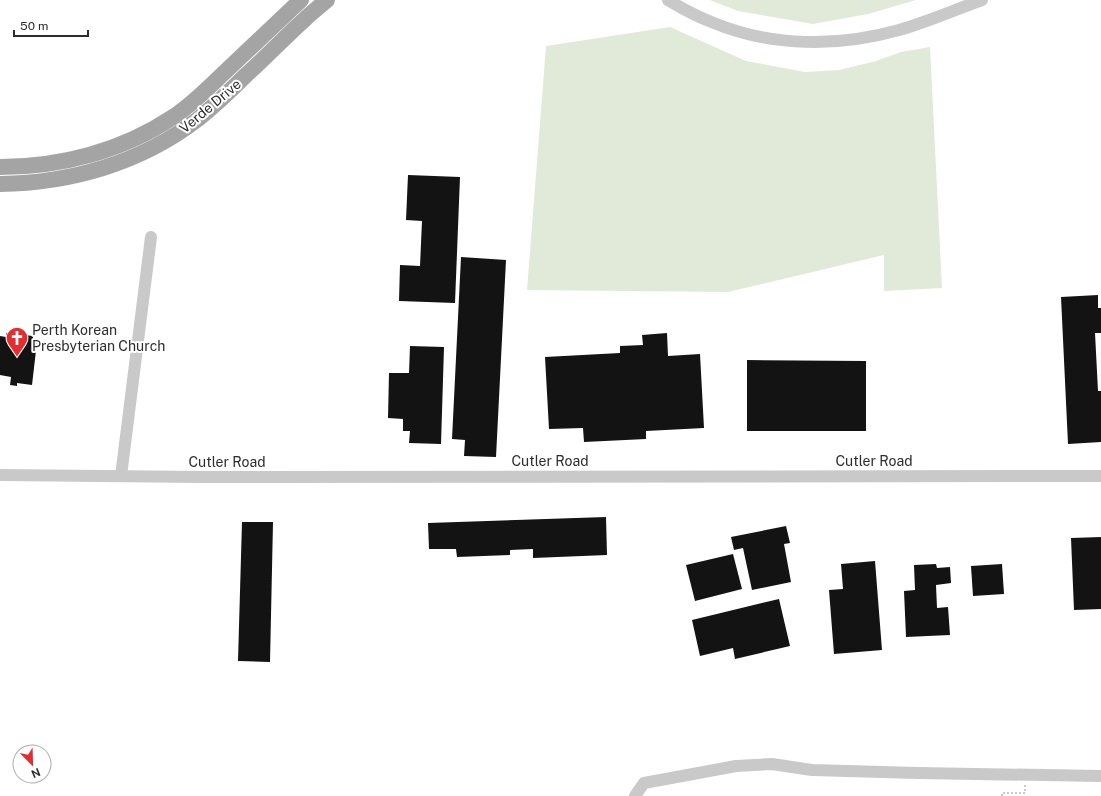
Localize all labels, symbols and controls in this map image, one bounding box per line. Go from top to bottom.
scale bar [14,12,88,38]
text: 50 m [20,19,48,33]
street label: Verde Drive [176,76,244,136]
place label: Perth Korean Presbyterian Church [32,322,165,354]
church icon: Perth Korean Presbyterian Church [4,325,30,358]
street label: Cutler Road [511,453,589,469]
street label: Cutler Road [835,453,913,469]
street label: Cutler Road [188,454,266,470]
north arrow [12,744,52,784]
text: N [30,766,42,780]

